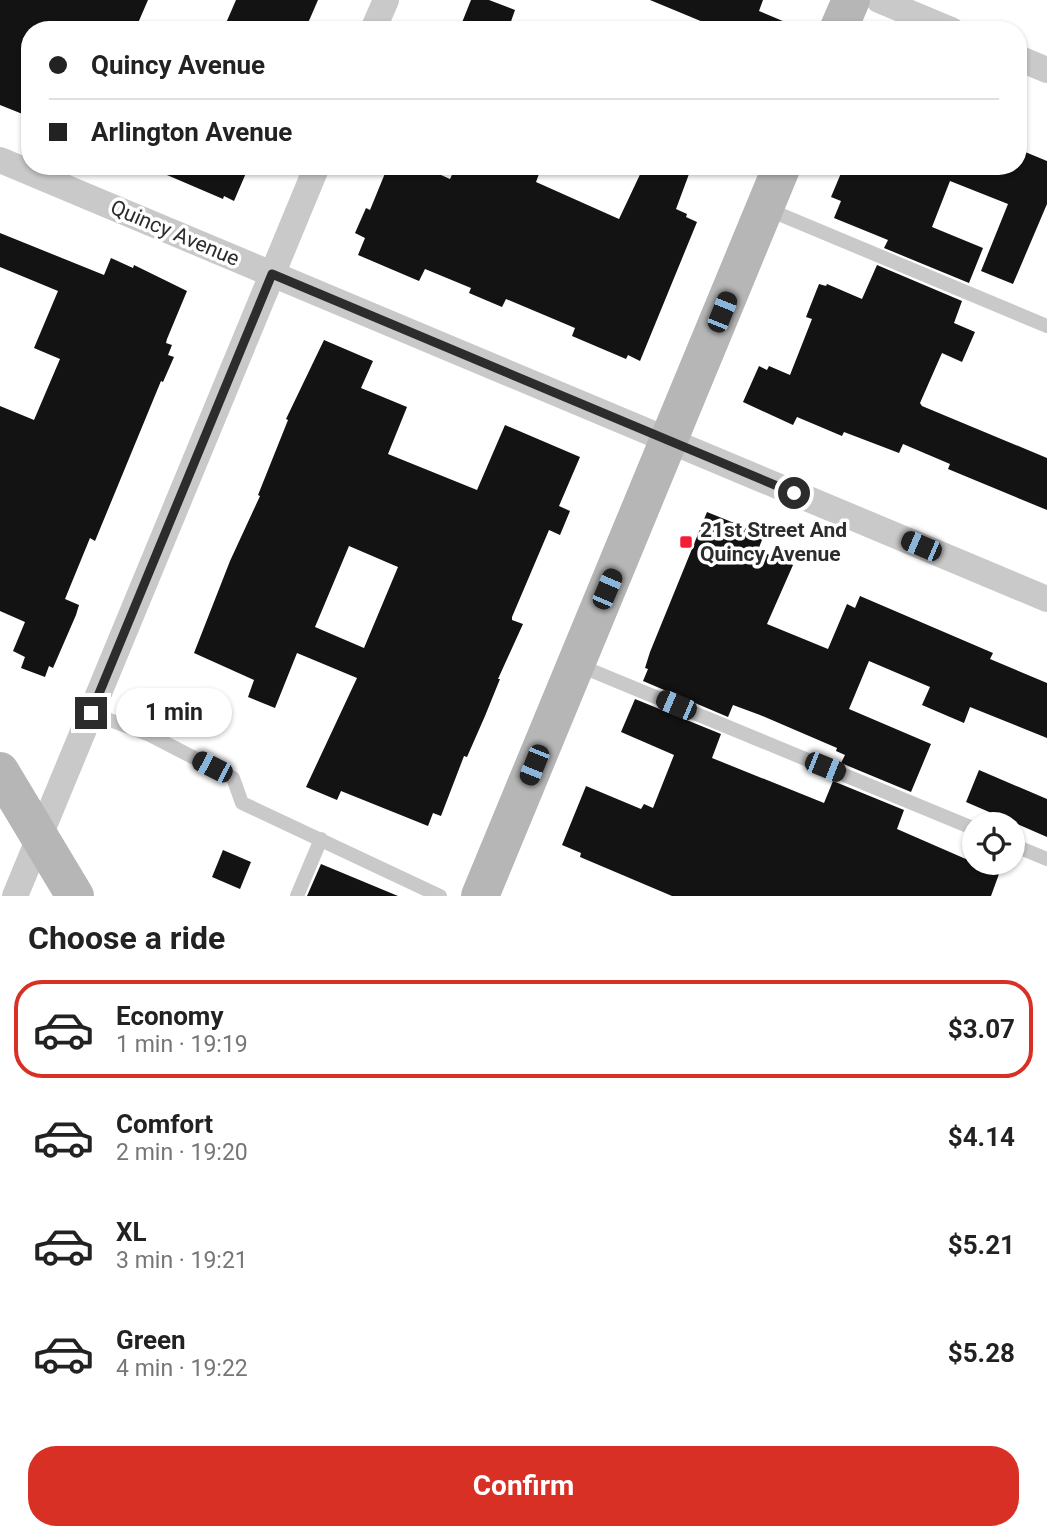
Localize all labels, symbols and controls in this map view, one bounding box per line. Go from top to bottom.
text: Quincy Avenue [91,50,265,80]
text: Arlington Avenue [91,117,292,147]
street label: Quincy Avenue [107,195,243,271]
car [705,289,740,335]
route start [778,477,810,509]
place label: 21st Street And Quincy Avenue [700,518,847,566]
car [898,528,945,564]
marker: 21st Street And Quincy Avenue [678,534,694,550]
car [590,566,625,612]
car [653,687,700,723]
callout: 1 min [116,688,231,738]
route end [75,697,107,729]
text: 1 min [145,699,203,726]
car [517,742,552,788]
car [189,748,236,786]
car [802,749,849,785]
map controls [962,812,1025,875]
button: locate [962,812,1025,875]
text: Choose a ride [28,919,225,957]
icon: car [32,998,95,1061]
text: Economy [116,1001,223,1031]
text: $3.07 [948,1014,1015,1044]
text: 1 min · 19:19 [116,1031,248,1058]
icon: car [32,1106,95,1169]
text: Comfort [116,1109,213,1139]
text: $4.14 [948,1122,1015,1152]
text: 2 min · 19:20 [116,1139,248,1166]
icon: car [32,1214,95,1277]
text: XL [116,1217,147,1247]
text: $5.21 [948,1230,1015,1260]
text: 3 min · 19:21 [116,1247,248,1274]
icon: car [32,1322,95,1385]
text: Green [116,1325,186,1355]
text: $5.28 [948,1338,1015,1368]
text: 4 min · 19:22 [116,1355,248,1382]
button: Confirm [28,1446,1019,1526]

